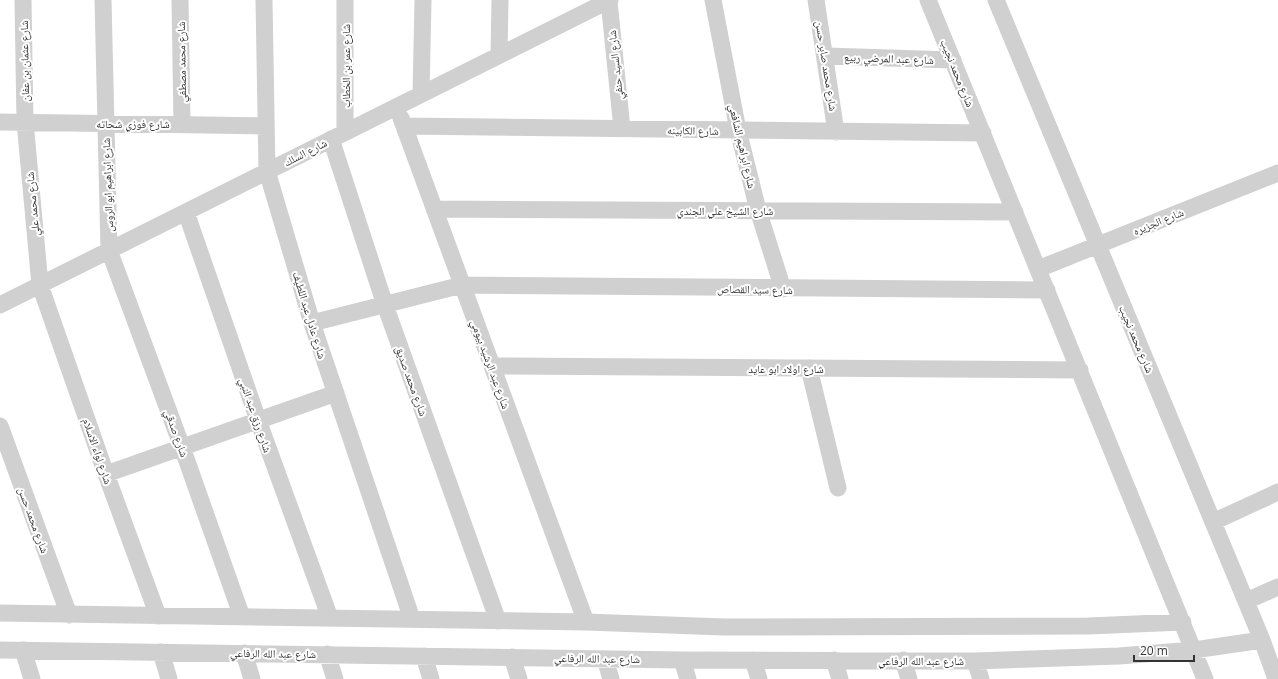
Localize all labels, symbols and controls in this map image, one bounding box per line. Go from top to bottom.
street label: شارع عثمان بن عفان [16,20,32,102]
street label: شارع محمد صابر حسن [812,20,842,112]
street label: شارع محمد مصطفي [173,21,191,103]
street label: شارع عمر بن الخطاب [338,24,353,108]
street label: شارع السيد حنفي [604,29,628,101]
street label: شارع محمد نجيب [938,37,978,109]
street label: شارع عبد المرضي ربيع [844,49,934,69]
street label: شارع ابراهيم الشافعي [724,102,760,190]
street label: شارع فوزي شحاته [96,116,170,132]
street label: شارع الكابينه [667,122,719,138]
street label: شارع السلك [281,135,329,169]
street label: شارع ابراهيم ابو الروس [98,138,117,232]
street label: شارع محمد علي [22,171,44,237]
street label: شارع الشيخ علي الجندي [677,203,773,219]
street label: شارع الجزيره [1131,204,1185,238]
street label: شارع عادل عبد اللطيف [290,270,330,360]
street label: شارع سيد القصاص [717,281,793,297]
street label: شارع محمد نجيب [1116,303,1158,375]
street label: شارع عبد الرشيد بيومي [466,317,514,411]
street label: شارع محمد صديق [392,344,432,418]
street label: شارع اولاد ابو عايد [748,361,824,376]
street label: شارع رزق عبد النبي [235,376,276,455]
street label: شارع صدقي [160,407,193,460]
street label: شارع لواء الاسلام [80,416,116,486]
street label: شارع محمد حسن [15,485,53,555]
scale bar [1134,637,1194,663]
text: 20 m [1140,642,1168,659]
street label: شارع عبد الله الرفاعي [230,645,316,663]
street label: شارع عبد الله الرفاعي [554,650,640,668]
street label: شارع عبد الله الرفاعي [878,653,964,669]

